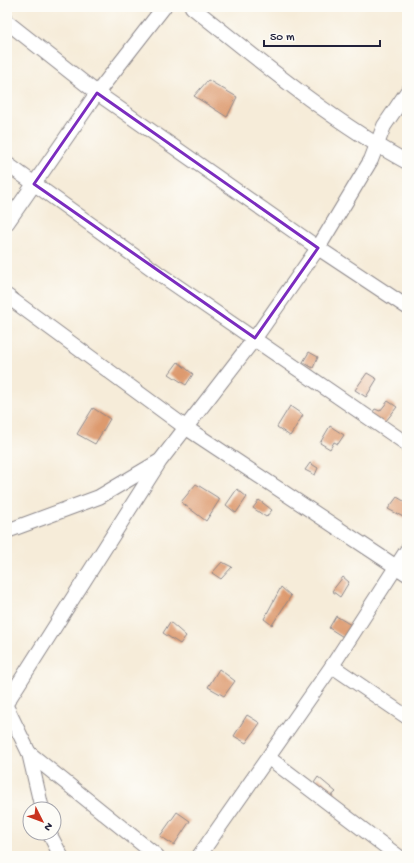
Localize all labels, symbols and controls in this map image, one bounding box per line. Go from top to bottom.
scale bar [264,22,380,48]
text: 50 m [270,31,295,45]
north arrow [22,801,62,841]
text: N [41,820,55,833]

